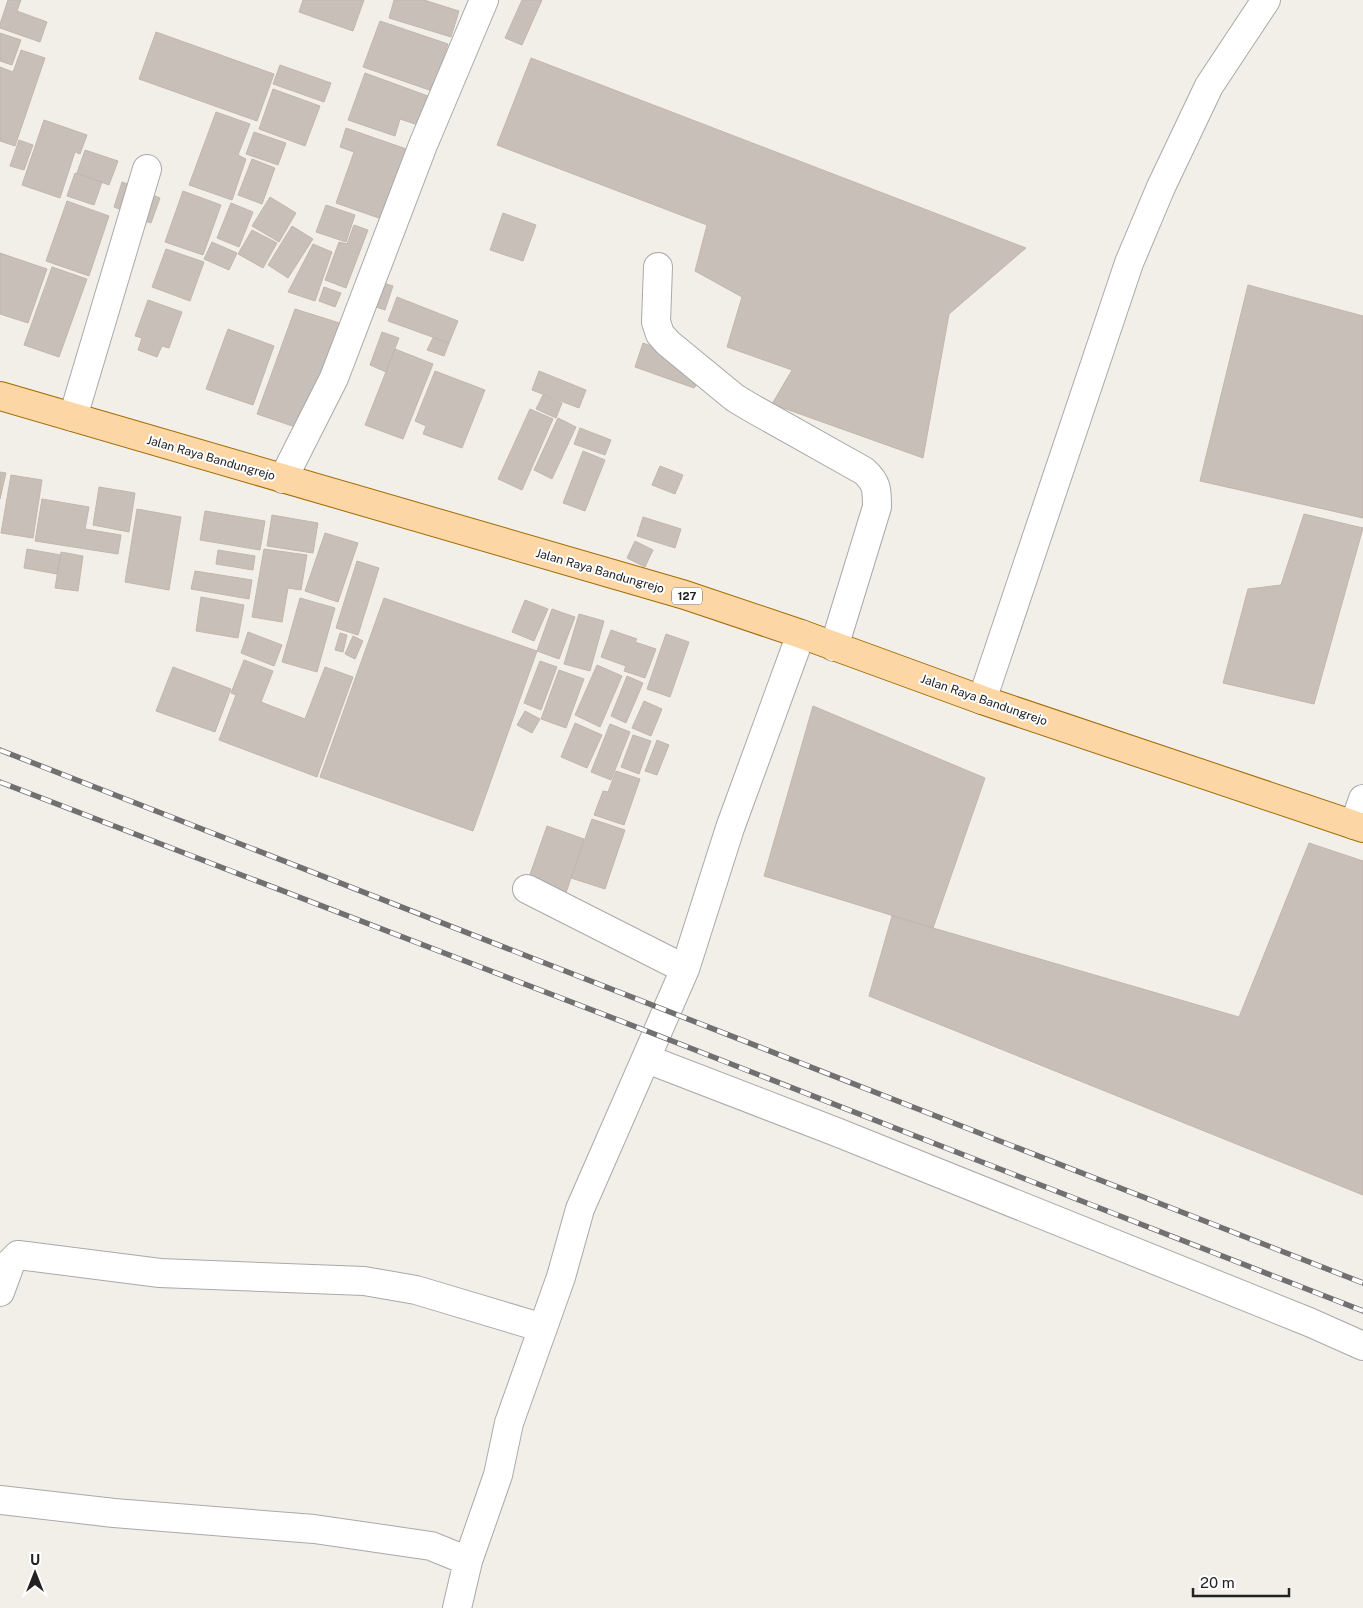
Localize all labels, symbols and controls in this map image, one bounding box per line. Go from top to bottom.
street label: Jalan Raya Bandungrejo [145,433,277,483]
street label: Jalan Raya Bandungrejo [534,546,666,596]
road number: 127 [672,588,702,604]
street label: Jalan Raya Bandungrejo [919,672,1049,728]
north arrow [10,1548,60,1598]
text: U [30,1552,40,1568]
scale bar [1193,1566,1289,1598]
text: 20 m [1200,1574,1235,1591]

